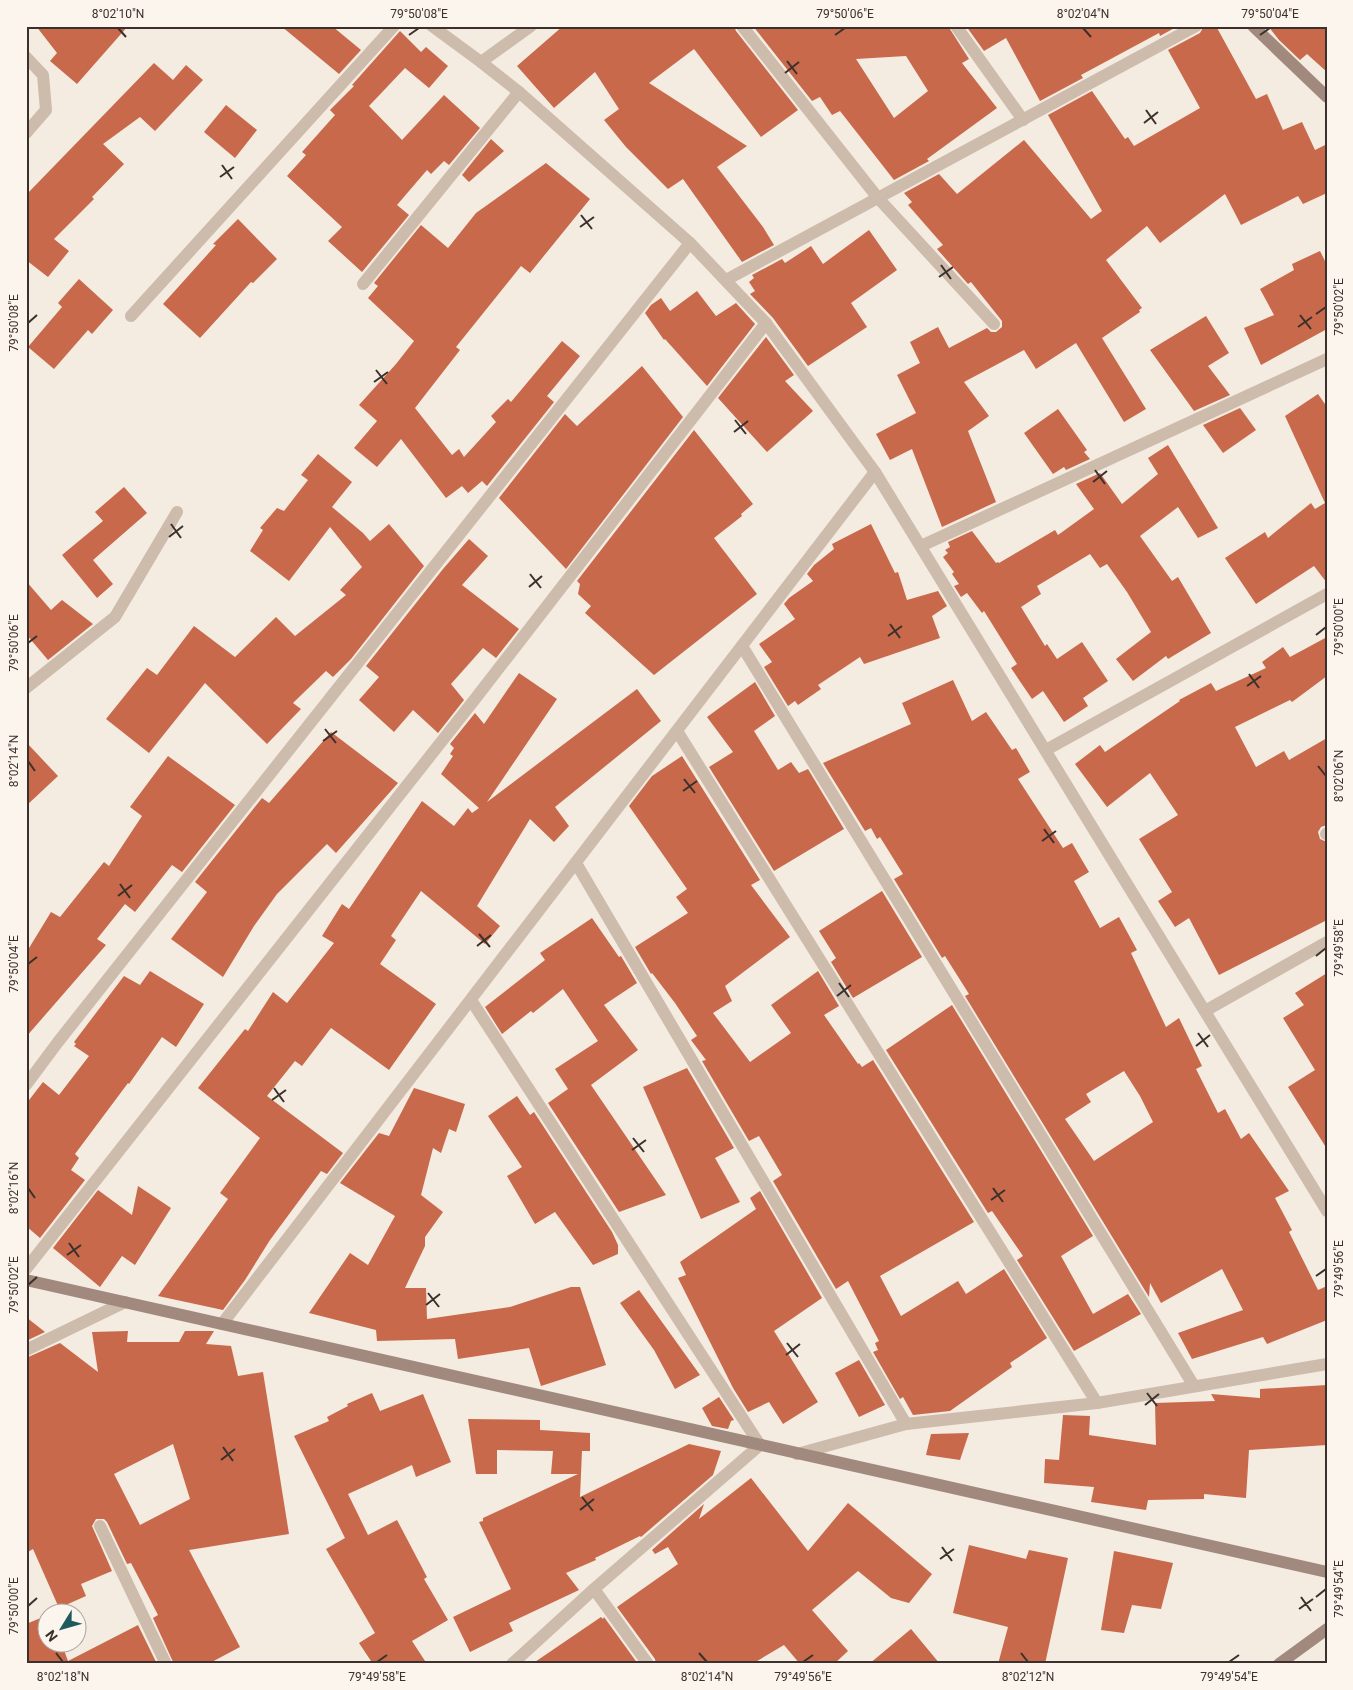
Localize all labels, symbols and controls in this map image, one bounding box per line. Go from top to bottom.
text: 8°02'10"N [92,7,144,21]
text: 79°50'08"E [390,7,448,21]
text: 79°50'06"E [816,7,874,21]
text: 8°02'04"N [1057,7,1109,21]
text: 79°50'04"E [1241,7,1299,21]
text: 79°50'02"E [1332,278,1346,336]
text: 79°50'08"E [7,294,21,352]
text: 79°50'00"E [1332,598,1346,656]
text: 79°50'06"E [7,614,21,672]
text: 8°02'14"N [7,735,21,787]
text: 8°02'06"N [1332,750,1346,802]
text: 79°49'58"E [1332,919,1346,977]
text: 79°50'04"E [7,935,21,993]
text: 8°02'16"N [7,1162,21,1214]
text: 79°49'56"E [1332,1240,1346,1298]
text: 79°50'02"E [7,1256,21,1314]
text: 79°49'54"E [1332,1560,1346,1618]
text: 79°50'00"E [7,1577,21,1635]
north arrow [38,1602,88,1652]
text: N [42,1627,61,1645]
text: 8°02'18"N [37,1670,89,1684]
text: 79°49'58"E [348,1670,406,1684]
text: 8°02'14"N [681,1670,733,1684]
text: 79°49'56"E [774,1670,832,1684]
text: 8°02'12"N [1002,1670,1054,1684]
text: 79°49'54"E [1200,1670,1258,1684]

